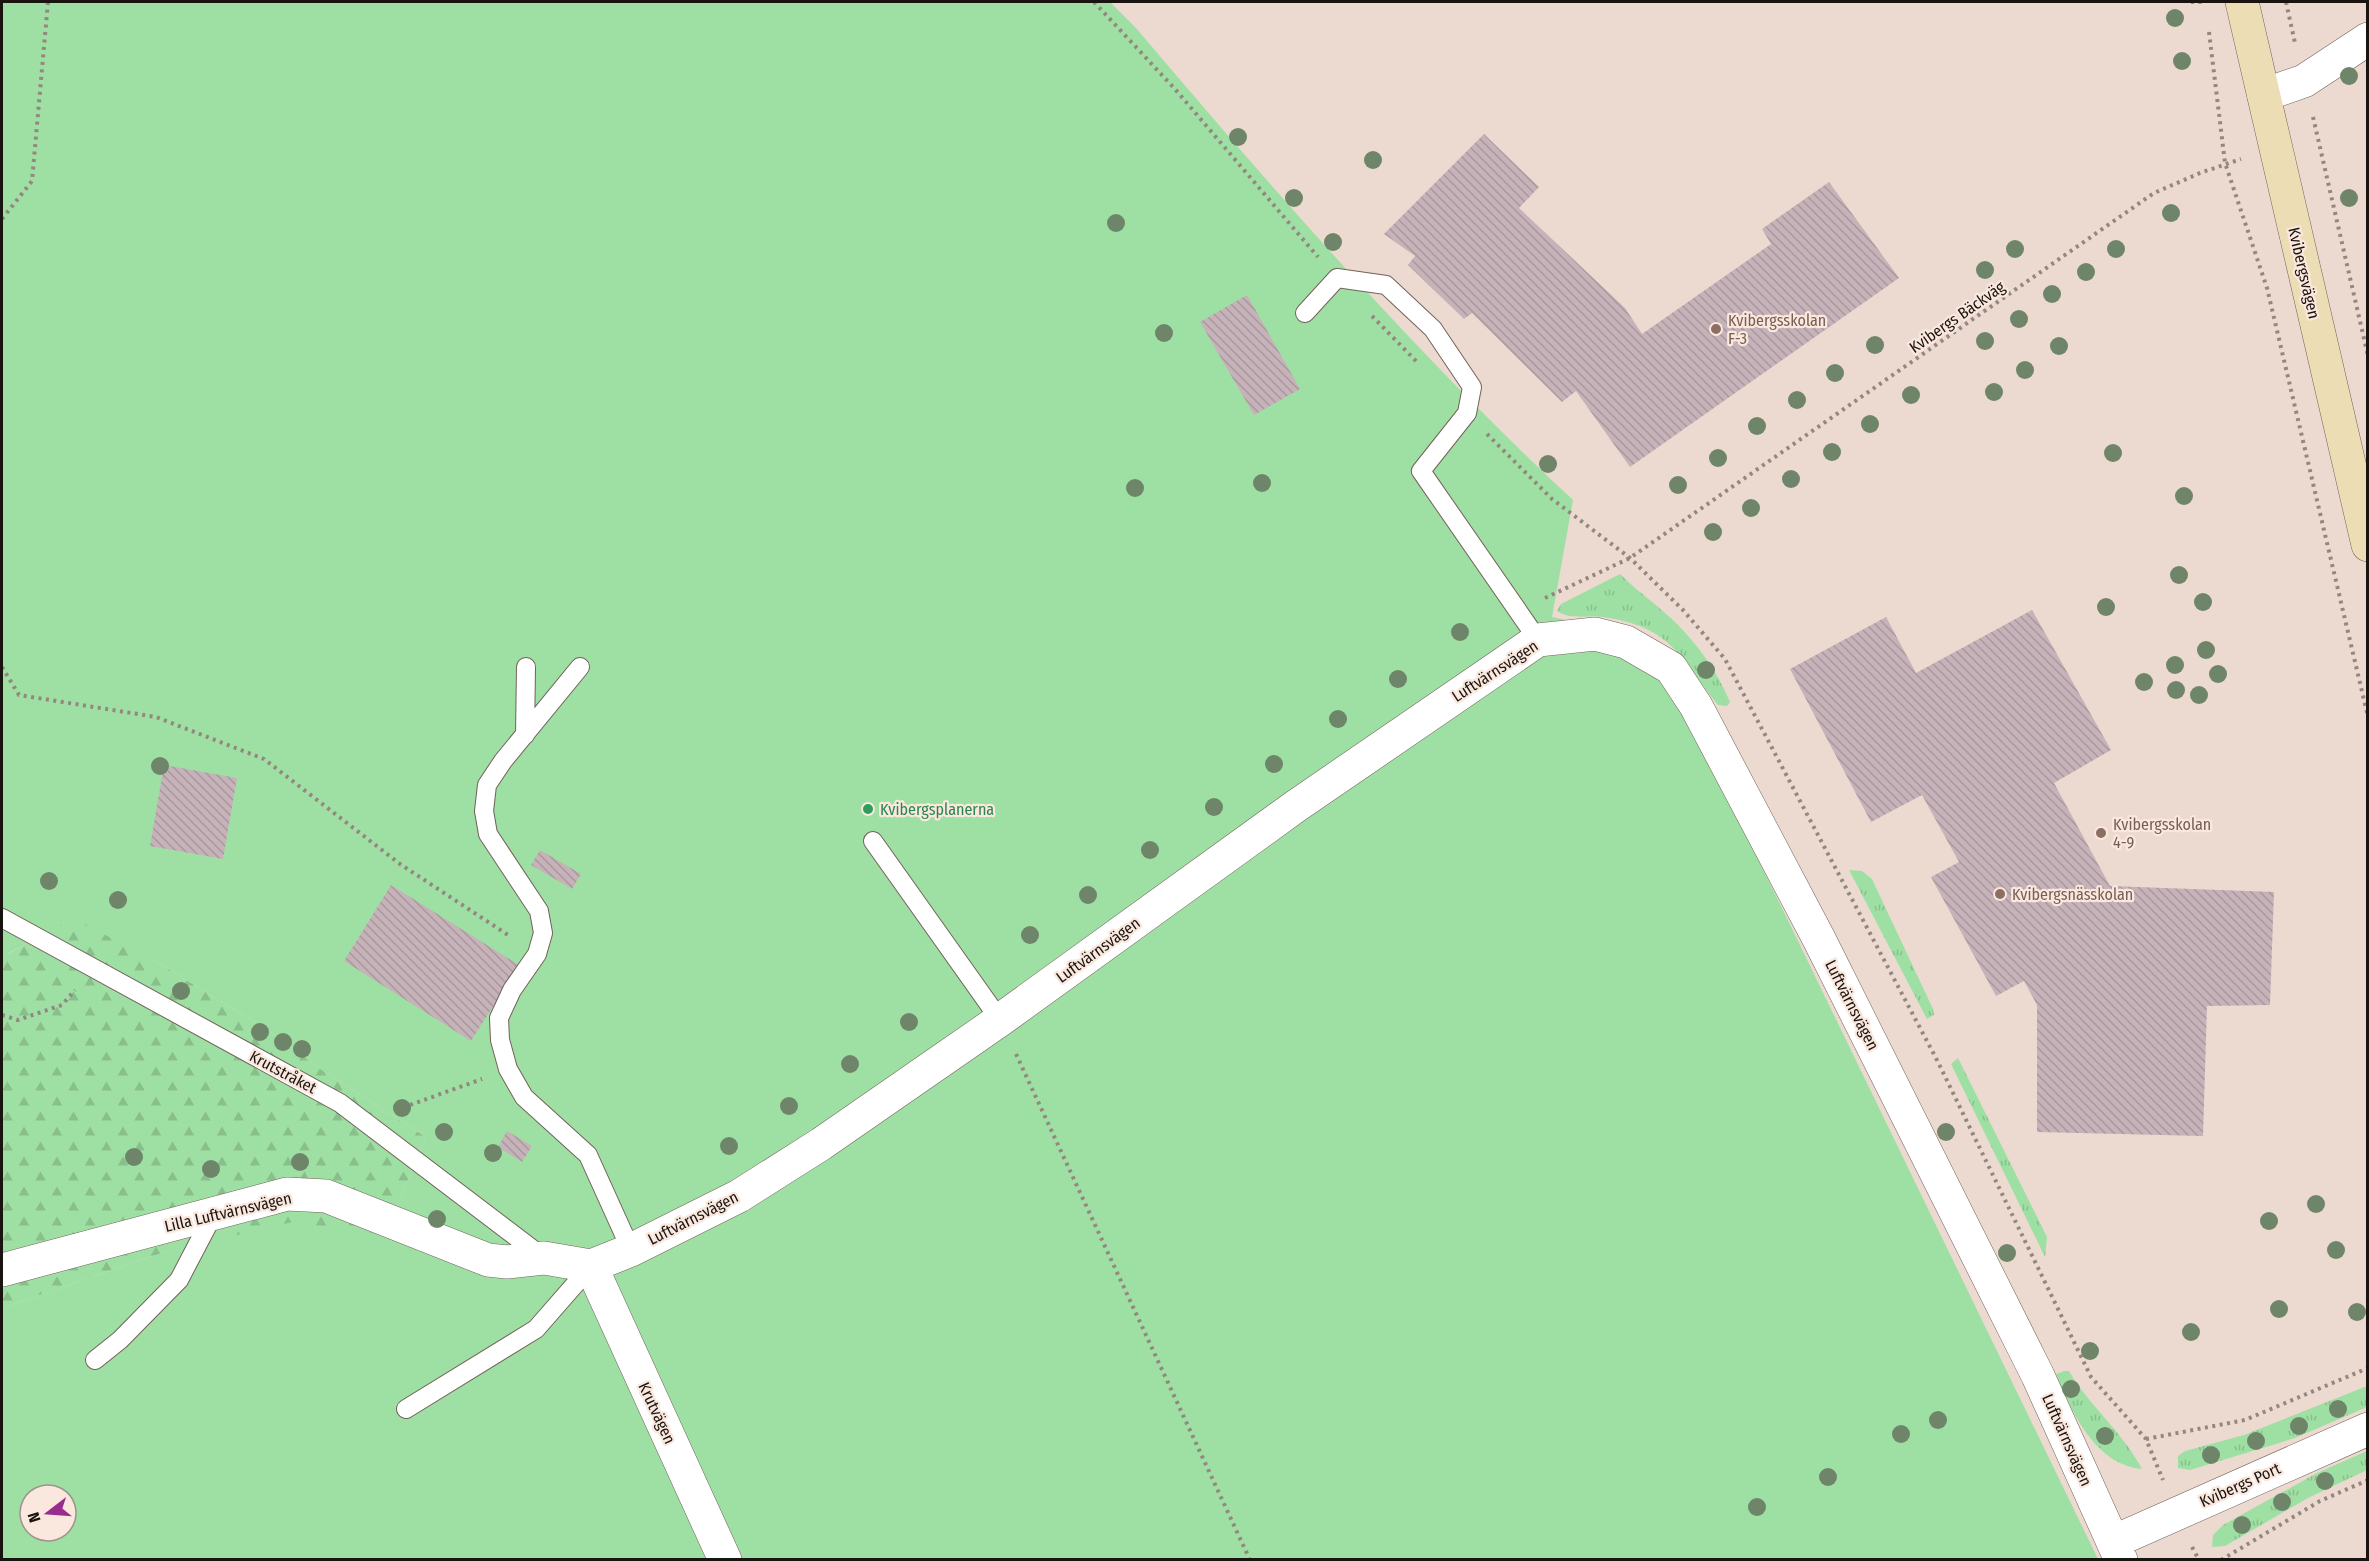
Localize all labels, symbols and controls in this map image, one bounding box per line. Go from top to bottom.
street label: Kvibergsvägen [2284,225,2324,321]
street label: Kvibergs Bäckväg [1906,277,2009,357]
place label: Kvibergsskolan F-3 [1728,311,1826,348]
marker: Kvibergsskolan F-3 [1709,322,1723,336]
street label: Luftvärnsvägen [1448,636,1542,706]
place label: Kvibergsplanerna [880,800,994,819]
marker: Kvibergsplanerna [861,802,875,816]
place label: Kvibergsskolan 4-9 [2113,815,2211,852]
marker: Kvibergsskolan 4-9 [2094,826,2108,840]
place label: Kvibergsnässkolan [2012,885,2133,904]
marker: Kvibergsnässkolan [1993,887,2007,901]
street label: Luftvärnsvägen [1052,913,1144,987]
street label: Luftvärnsvägen [1821,957,1883,1053]
street label: Krutstråket [246,1046,320,1098]
street label: Luftvärnsvägen [645,1187,741,1249]
street label: Lilla Luftvärnsvägen [163,1188,293,1236]
street label: Krutvägen [634,1379,680,1447]
street label: Luftvärnsvägen [2038,1391,2096,1489]
street label: Kvibergs Port [2197,1458,2284,1511]
north arrow [18,1483,78,1543]
text: N [24,1510,45,1525]

